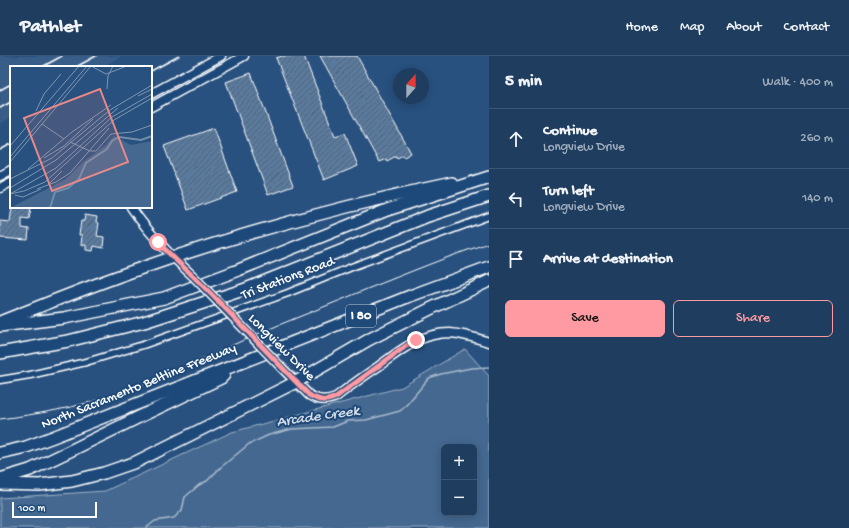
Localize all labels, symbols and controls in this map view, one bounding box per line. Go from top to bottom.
text: Pathlet [20,16,81,39]
text: Home [626,19,658,36]
text: Map [680,19,704,36]
text: About [726,19,762,36]
text: Contact [784,19,829,36]
inset map [10,66,152,208]
north arrow [393,68,429,104]
text: 5 min [505,72,542,92]
text: Walk · 400 m [763,75,833,90]
text: Continue [543,122,597,140]
icon: ahead [505,128,527,150]
text: 260 m [800,131,833,146]
text: Longview Drive [543,140,625,155]
text: Turn left [543,182,594,200]
icon: left [505,188,527,210]
text: 140 m [802,191,833,206]
text: Longview Drive [543,200,625,215]
route start [149,233,167,251]
icon: arrive [505,248,527,270]
text: Arrive at destination [543,250,673,268]
street label: Tri Stations Road [238,253,339,305]
button: Save [505,300,665,337]
button: Share [673,300,833,337]
road number: I 80 [346,305,376,327]
street label: Longview Drive [244,311,319,386]
route end [407,331,425,349]
street label: North Sacramento Beltline Freeway [39,340,239,434]
water label: Arcade Creek [276,402,362,432]
map controls [441,444,477,516]
button: + [441,444,477,480]
button: − [441,480,477,516]
scale bar [12,500,97,519]
text: 100 m [18,503,45,515]

